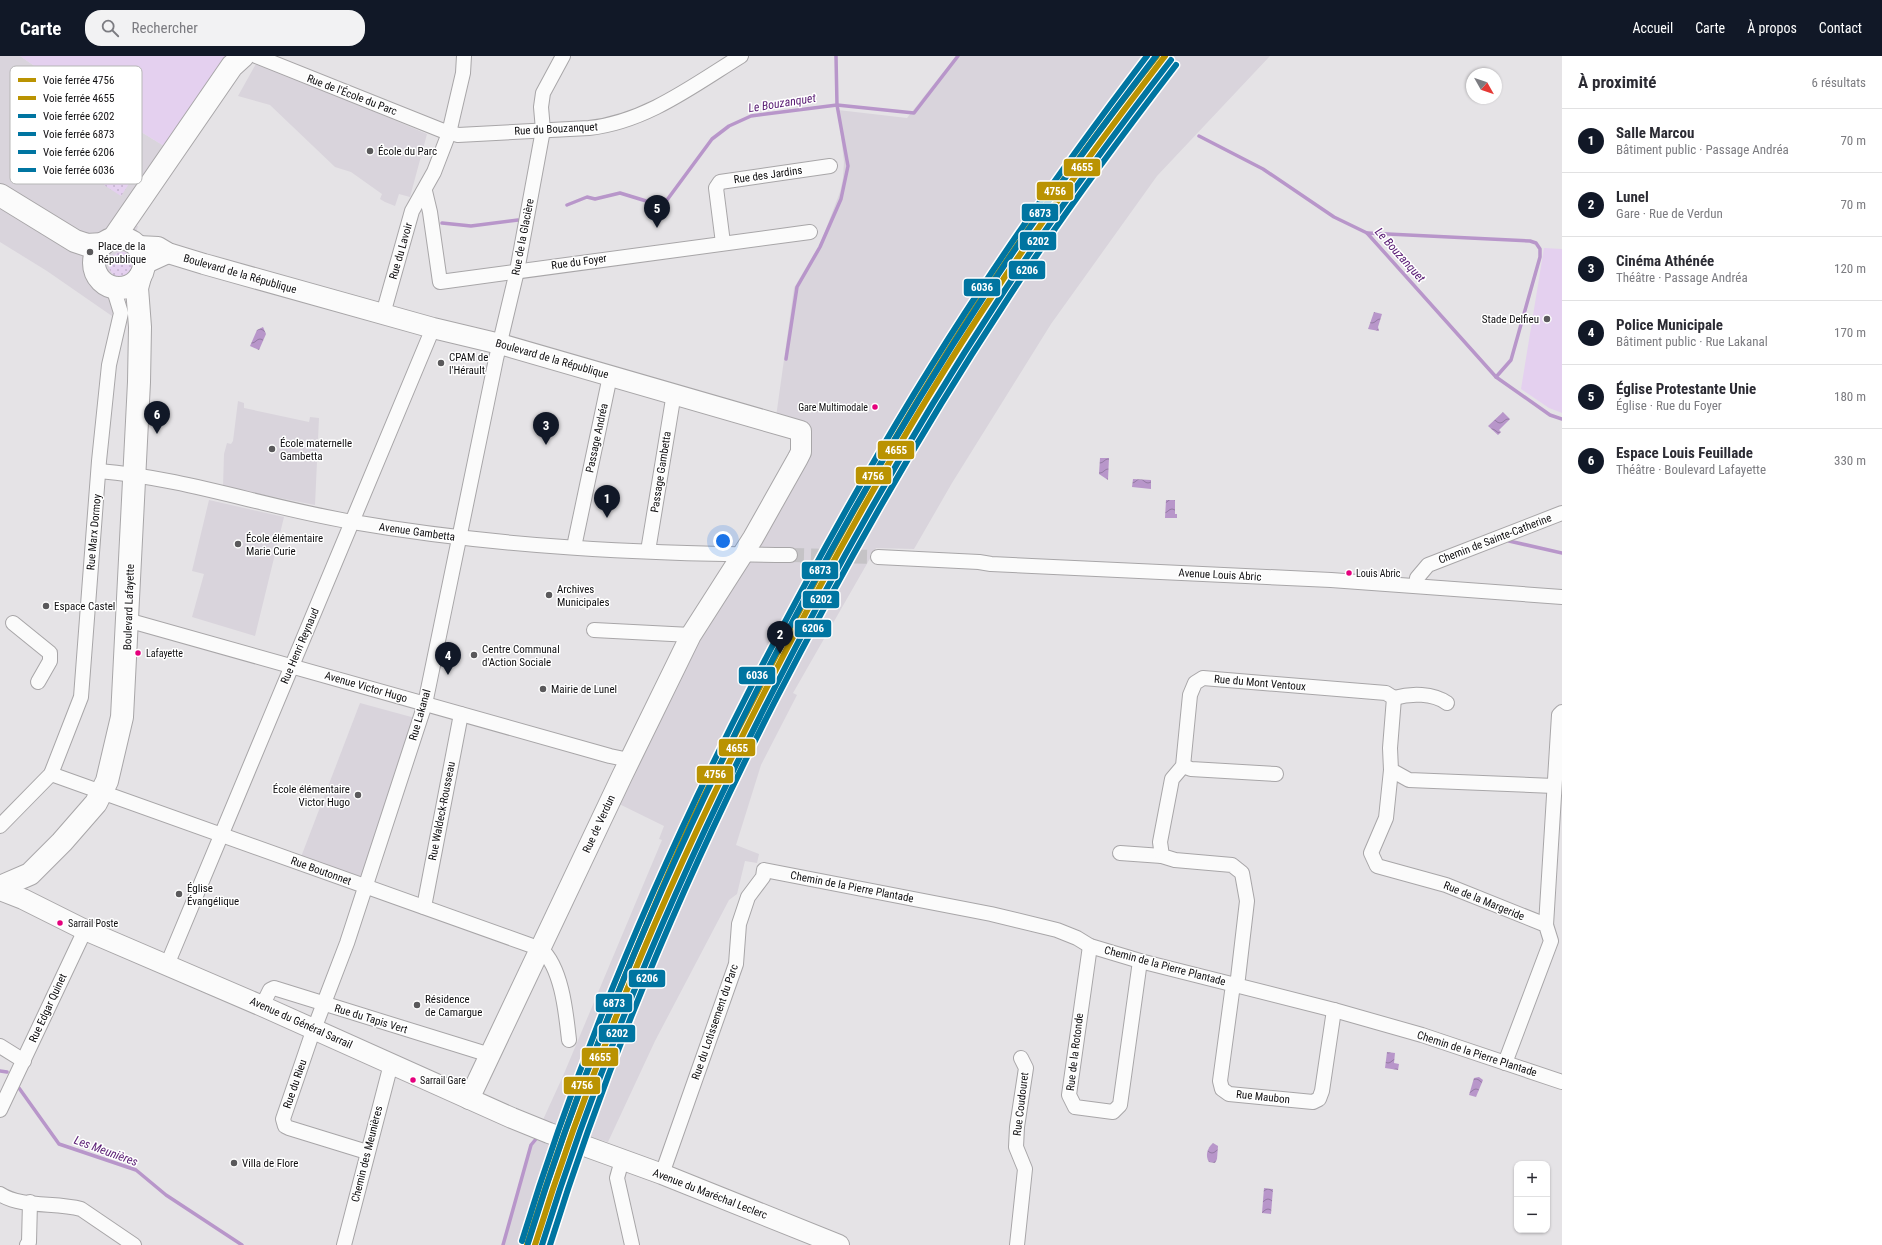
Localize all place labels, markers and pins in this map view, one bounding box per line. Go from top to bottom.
place label: École du Parc [378,145,437,158]
marker: École du Parc [365,146,375,156]
pin: 5 [644,195,670,228]
place label: Place de la République [98,240,146,266]
marker: Place de la République [85,247,95,257]
place label: Stade Delfieu [1482,313,1539,326]
marker: Stade Delfieu [1542,314,1552,324]
place label: CPAM de l'Hérault [449,351,488,377]
marker: CPAM de l'Hérault [436,358,446,368]
pin: 6 [144,401,170,434]
place label: Gare Multimodale [798,402,868,413]
marker: Gare Multimodale [870,402,880,412]
pin: 3 [533,412,559,445]
place label: École maternelle Gambetta [280,437,352,463]
marker: École maternelle Gambetta [267,444,277,454]
pin: 1 [594,485,620,518]
place label: École élémentaire Marie Curie [246,532,323,558]
marker: École élémentaire Marie Curie [233,539,243,549]
marker: Louis Abric [1344,568,1354,578]
place label: Louis Abric [1356,568,1401,579]
place label: Archives Municipales [557,583,609,609]
marker: Archives Municipales [544,590,554,600]
place label: Espace Castel [54,600,115,613]
marker: Espace Castel [41,601,51,611]
pin: 2 [767,621,793,654]
pin: 4 [435,642,461,675]
place label: Centre Communal d'Action Sociale [482,643,560,669]
marker: Lafayette [133,648,143,658]
place label: Lafayette [146,648,183,659]
marker: Centre Communal d'Action Sociale [469,650,479,660]
place label: Mairie de Lunel [551,683,617,696]
marker: Mairie de Lunel [538,684,548,694]
place label: École élémentaire Victor Hugo [273,783,350,809]
marker: École élémentaire Victor Hugo [353,790,363,800]
place label: Église Évangélique [187,882,239,908]
marker: Église Évangélique [174,889,184,899]
marker: Sarrail Poste [55,918,65,928]
place label: Sarrail Poste [68,918,119,929]
place label: Résidence de Camargue [425,993,482,1019]
marker: Résidence de Camargue [412,1000,422,1010]
marker: Sarrail Gare [408,1075,418,1085]
place label: Sarrail Gare [420,1075,466,1086]
place label: Villa de Flore [242,1157,298,1170]
marker: Villa de Flore [229,1158,239,1168]

